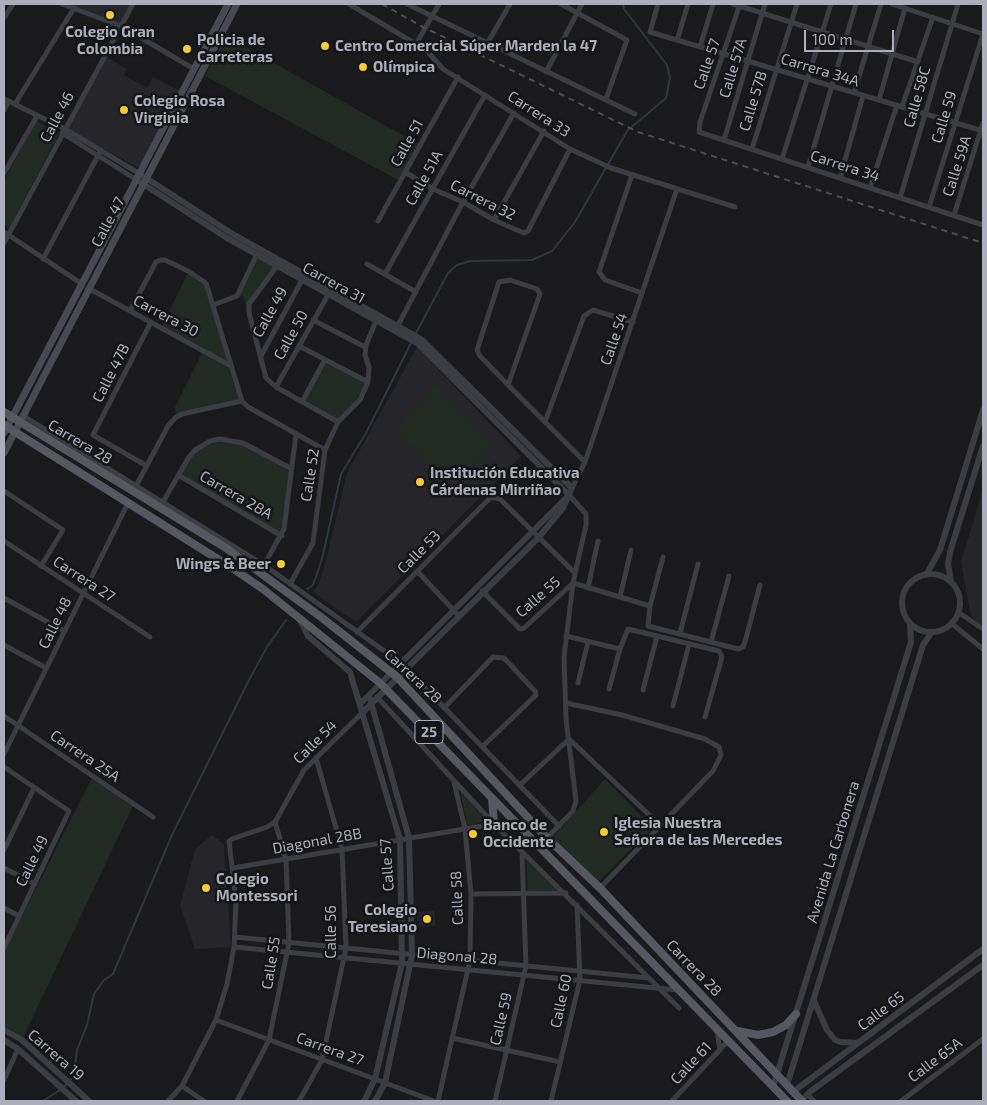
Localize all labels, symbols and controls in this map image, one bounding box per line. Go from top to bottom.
marker: Colegio Gran Colombia [104,9,116,21]
scale bar [807,20,897,52]
place label: Colegio Gran Colombia [65,23,155,58]
text: 100 m [812,30,853,48]
place label: Policia de Carreteras [197,31,273,66]
street label: Calle 57 [690,36,724,92]
street label: Calle 57A [715,36,751,100]
place label: Centro Comercial Súper Marden la 47 [335,37,597,55]
marker: Centro Comercial Súper Marden la 47 [319,40,331,52]
marker: Policia de Carreteras [181,43,193,55]
street label: Carrera 34A [779,50,861,90]
place label: Olímpica [373,58,435,76]
marker: Olímpica [357,61,369,73]
street label: Calle 58C [900,64,934,130]
street label: Calle 57B [735,69,771,133]
street label: Carrera 33 [504,87,574,141]
street label: Calle 46 [36,89,78,145]
street label: Calle 59 [928,89,960,145]
place label: Colegio Rosa Virginia [134,92,225,127]
marker: Colegio Rosa Virginia [118,104,130,116]
street label: Calle 51 [387,116,427,170]
street label: Calle 59A [939,133,975,199]
street label: Carrera 34 [808,146,882,186]
street label: Calle 51A [401,147,447,209]
street label: Carrera 32 [447,176,519,224]
street label: Calle 47 [87,194,129,250]
street label: Carrera 31 [300,259,368,307]
street label: Calle 49 [249,284,291,340]
street label: Carrera 30 [130,291,202,341]
street label: Calle 50 [270,307,312,363]
street label: Calle 54 [597,310,631,368]
street label: Calle 47B [89,341,133,405]
street label: Carrera 28 [45,416,115,468]
street label: Calle 52 [297,447,323,503]
place label: Institución Educativa Cárdenas Mirriñao [430,464,579,499]
street label: Carrera 28A [196,467,276,523]
marker: Institución Educativa Cárdenas Mirriñao [414,476,426,488]
street label: Calle 53 [394,527,444,577]
street label: Carrera 27 [50,552,118,606]
place label: Wings & Beer [176,555,271,573]
marker: Wings & Beer [275,558,287,570]
street label: Calle 55 [512,573,564,621]
street label: Calle 48 [35,594,75,652]
street label: Carrera 28 [381,645,445,707]
street label: Calle 54 [289,716,341,768]
road number: 25 [415,720,443,744]
street label: Carrera 25A [47,726,123,786]
street label: Avenida La Carbonera [803,779,863,925]
place label: Iglesia Nuestra Señora de las Mercedes [614,814,782,849]
place label: Banco de Occidente [483,816,554,851]
street label: Diagonal 28B [271,824,363,858]
marker: Iglesia Nuestra Señora de las Mercedes [598,826,610,838]
marker: Banco de Occidente [467,828,479,840]
street label: Calle 49 [12,832,52,890]
street label: Calle 57 [376,838,398,892]
place label: Colegio Montessori [216,870,298,905]
street label: Calle 58 [447,871,467,925]
marker: Colegio Montessori [200,882,212,894]
place label: Colegio Teresiano [348,901,417,936]
street label: Calle 56 [322,905,340,959]
marker: Colegio Teresiano [421,913,433,925]
street label: Calle 55 [258,935,284,991]
street label: Carrera 28 [663,936,725,1000]
street label: Diagonal 28 [416,944,498,968]
street label: Calle 60 [547,972,575,1030]
street label: Calle 65 [854,988,908,1034]
street label: Calle 59 [486,991,516,1047]
street label: Carrera 19 [24,1026,88,1084]
street label: Carrera 27 [294,1029,366,1069]
street label: Calle 65A [904,1034,966,1086]
street label: Calle 61 [667,1038,715,1088]

